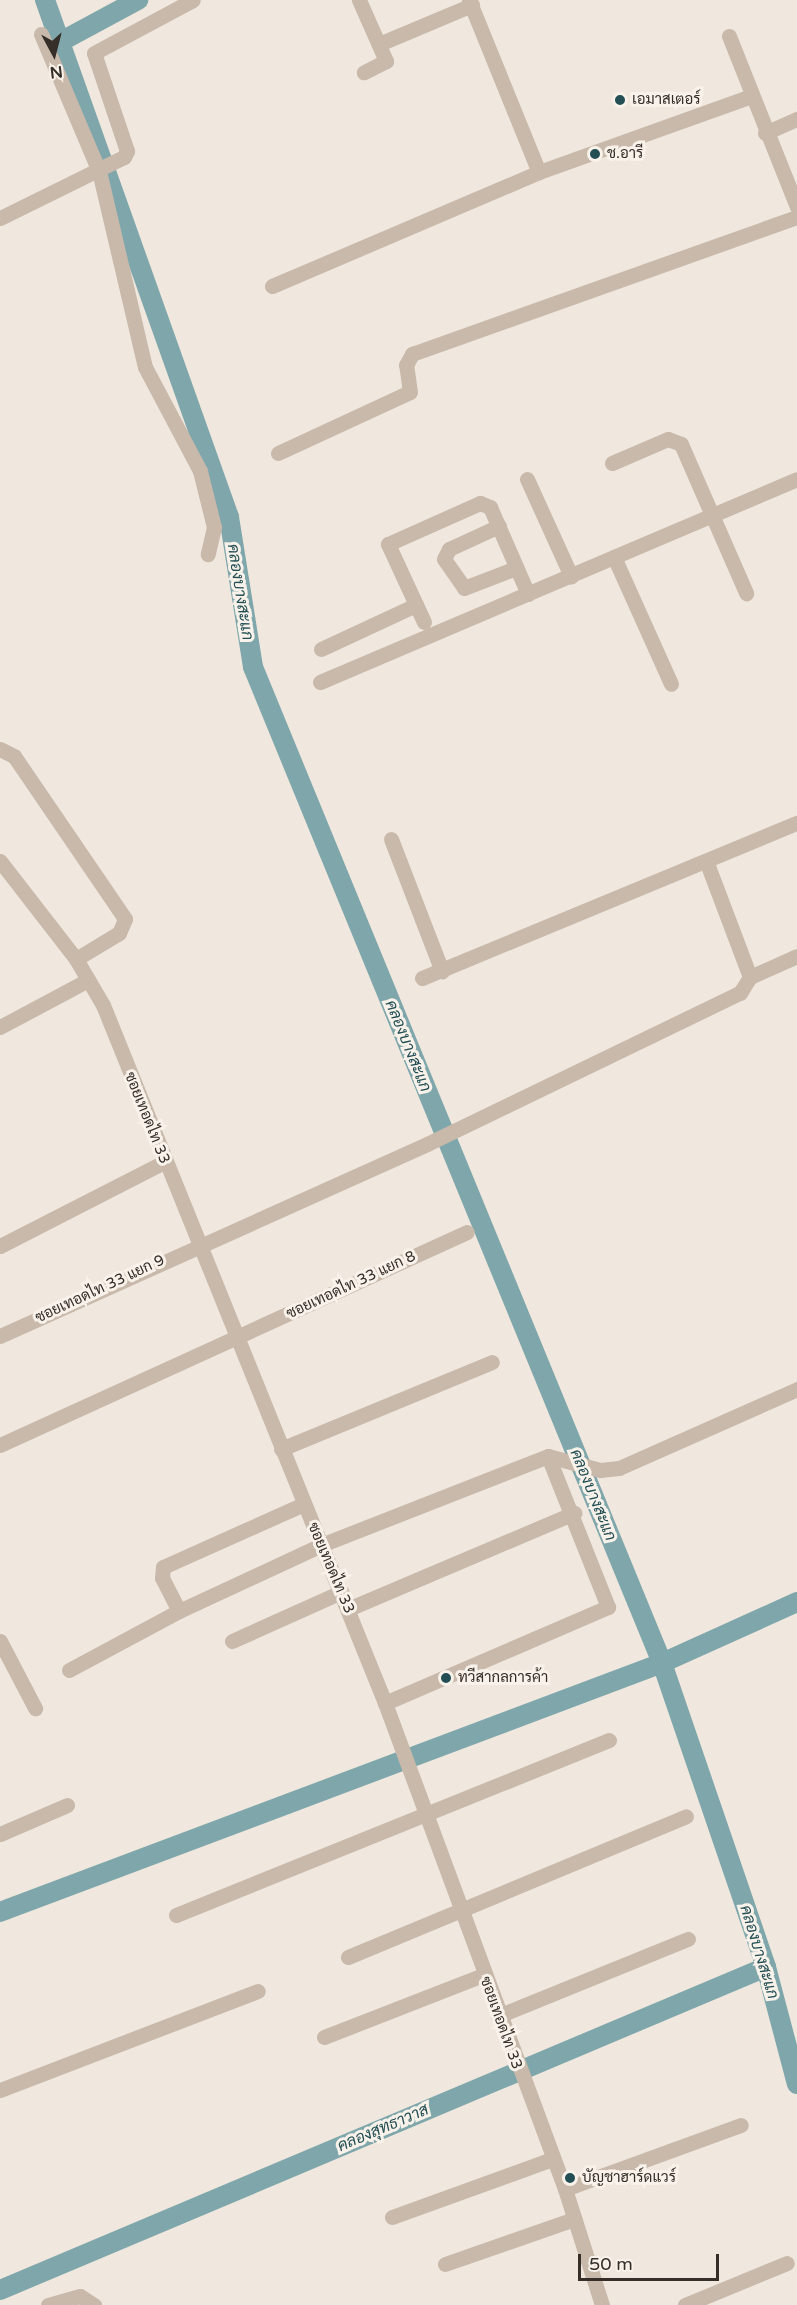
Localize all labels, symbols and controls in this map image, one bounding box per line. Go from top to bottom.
north arrow [24,24,84,84]
text: N [49,61,64,83]
place label: เอมาสเตอร์ [632,91,700,109]
marker: เอมาสเตอร์ [613,93,627,107]
place label: ช.อารี [607,145,643,163]
marker: ช.อารี [588,147,602,161]
water label: คลองบางสะแก [223,542,257,642]
water label: คลองบางสะแก [381,997,435,1095]
street label: ซอยเทอดไท 33 [120,1070,174,1166]
street label: ซอยเทอดไท 33 แยก 8 [284,1247,418,1323]
street label: ซอยเทอดไท 33 แยก 9 [33,1251,167,1327]
water label: คลองบางสะแก [566,1446,620,1544]
street label: ซอยเทอดไท 33 [304,1520,358,1616]
place label: ทวีสากลการค้า [458,1669,548,1687]
marker: ทวีสากลการค้า [439,1671,453,1685]
water label: คลองบางสะแก [736,1903,782,2001]
street label: ซอยเทอดไท 33 [476,1974,526,2072]
water label: คลองสุทธาวาส [335,2100,431,2156]
place label: บัญชาฮาร์ดแวร์ [582,2169,676,2187]
marker: บัญชาฮาร์ดแวร์ [563,2171,577,2185]
scale bar [581,2242,722,2280]
text: 50 m [589,2253,633,2275]

